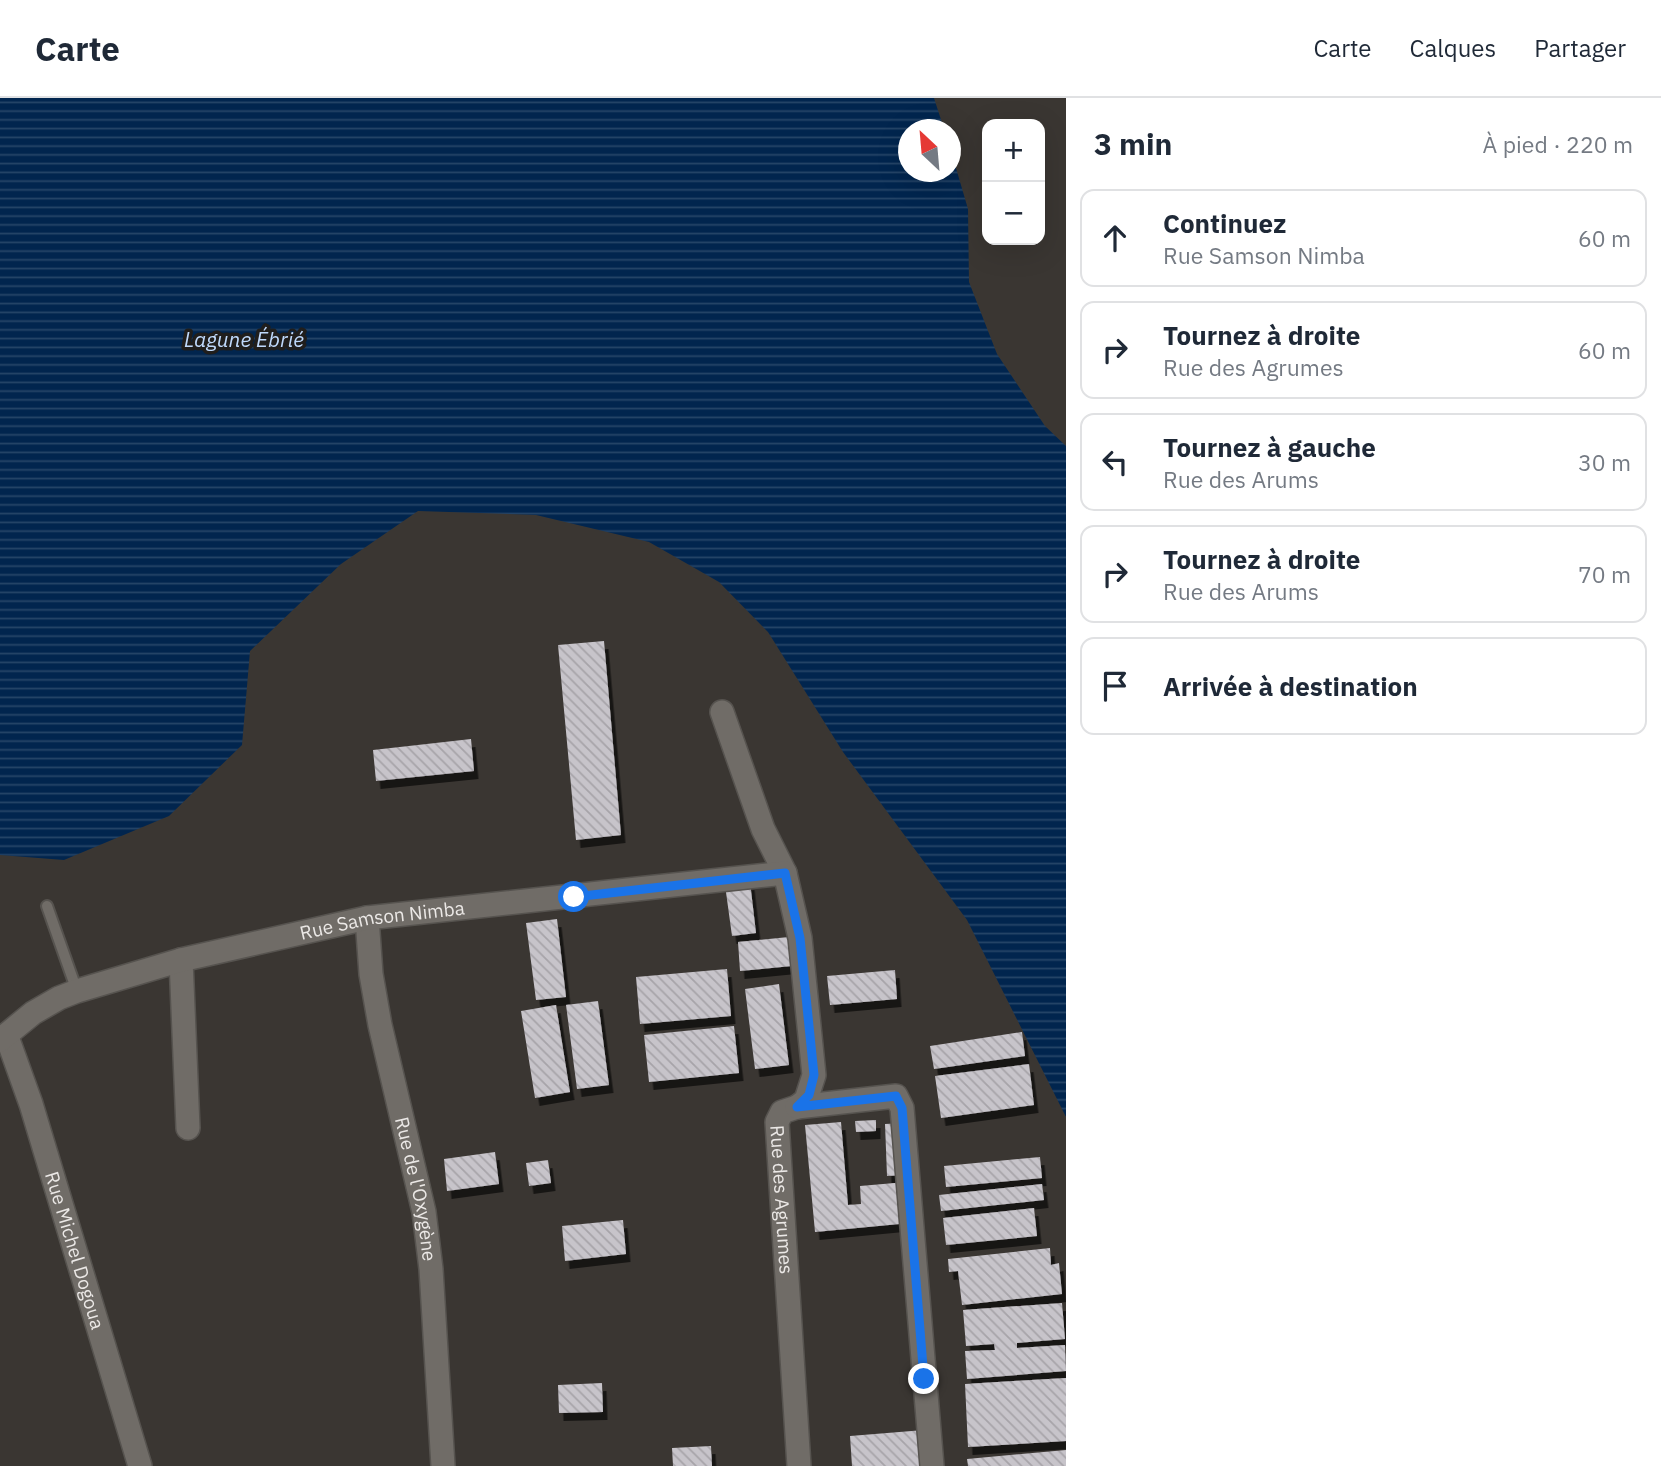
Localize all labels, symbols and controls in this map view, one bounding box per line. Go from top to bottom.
text: Carte [35,27,120,70]
text: Carte [1313,32,1372,64]
text: Calques [1410,32,1496,64]
text: Partager [1534,32,1626,64]
north arrow [898,119,961,182]
map controls [982,119,1045,245]
button: + [982,119,1045,182]
text: 3 min [1094,124,1172,163]
text: À pied · 220 m [1483,129,1633,159]
button: − [982,182,1045,245]
text: Continuez [1163,206,1286,240]
icon: ahead [1096,219,1134,257]
text: 60 m [1578,223,1631,253]
text: Rue Samson Nimba [1163,240,1365,270]
text: Tournez à droite [1163,318,1360,352]
water label: Lagune Ébrié [184,325,304,353]
icon: right [1096,331,1134,369]
text: 60 m [1578,335,1631,365]
text: Rue des Agrumes [1163,352,1344,382]
text: Tournez à gauche [1163,430,1376,464]
icon: left [1096,443,1134,481]
text: 30 m [1578,447,1631,477]
text: Rue des Arums [1163,464,1319,494]
text: Tournez à droite [1163,542,1360,576]
icon: right [1096,555,1134,593]
text: 70 m [1578,559,1631,589]
text: Rue des Arums [1163,576,1319,606]
icon: arrive [1096,667,1134,705]
text: Arrivée à destination [1163,669,1418,703]
route start [558,881,589,912]
street label: Rue Samson Nimba [297,896,466,945]
street label: Rue de l'Oxygène [390,1114,442,1263]
street label: Rue des Agrumes [765,1124,799,1275]
street label: Rue Michel Dogoua [40,1169,110,1332]
route end [908,1363,939,1394]

